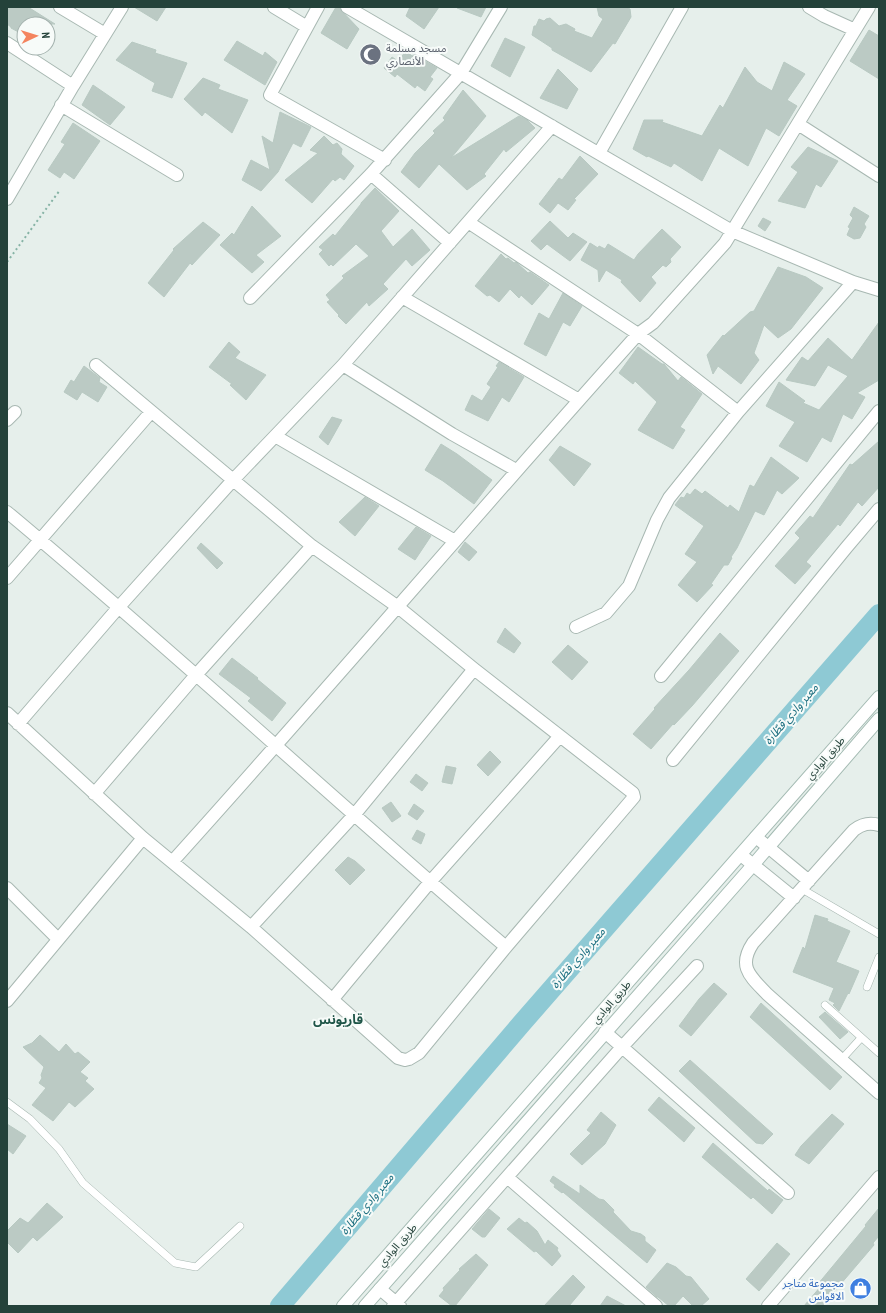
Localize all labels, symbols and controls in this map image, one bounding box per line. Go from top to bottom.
north arrow [16,16,56,56]
text: N [39,32,53,39]
mosque icon: مسجد مسلمة الأنصاري [357,41,383,67]
place label: مسجد مسلمة الأنصاري [386,41,447,71]
water label: معبر وادي قطّارة [760,680,824,749]
street label: طريق الوادي [802,733,850,784]
water label: معبر وادي قطّارة [547,924,611,993]
street label: طريق الوادي [588,977,636,1028]
district label: قاريونس [313,1011,363,1028]
water label: معبر وادي قطّارة [337,1169,399,1239]
street label: طريق الوادي [374,1220,422,1271]
place label: مجموعة متاجر الاقواس [782,1276,844,1303]
shop icon: مجموعة متاجر الاقواس [847,1276,873,1302]

